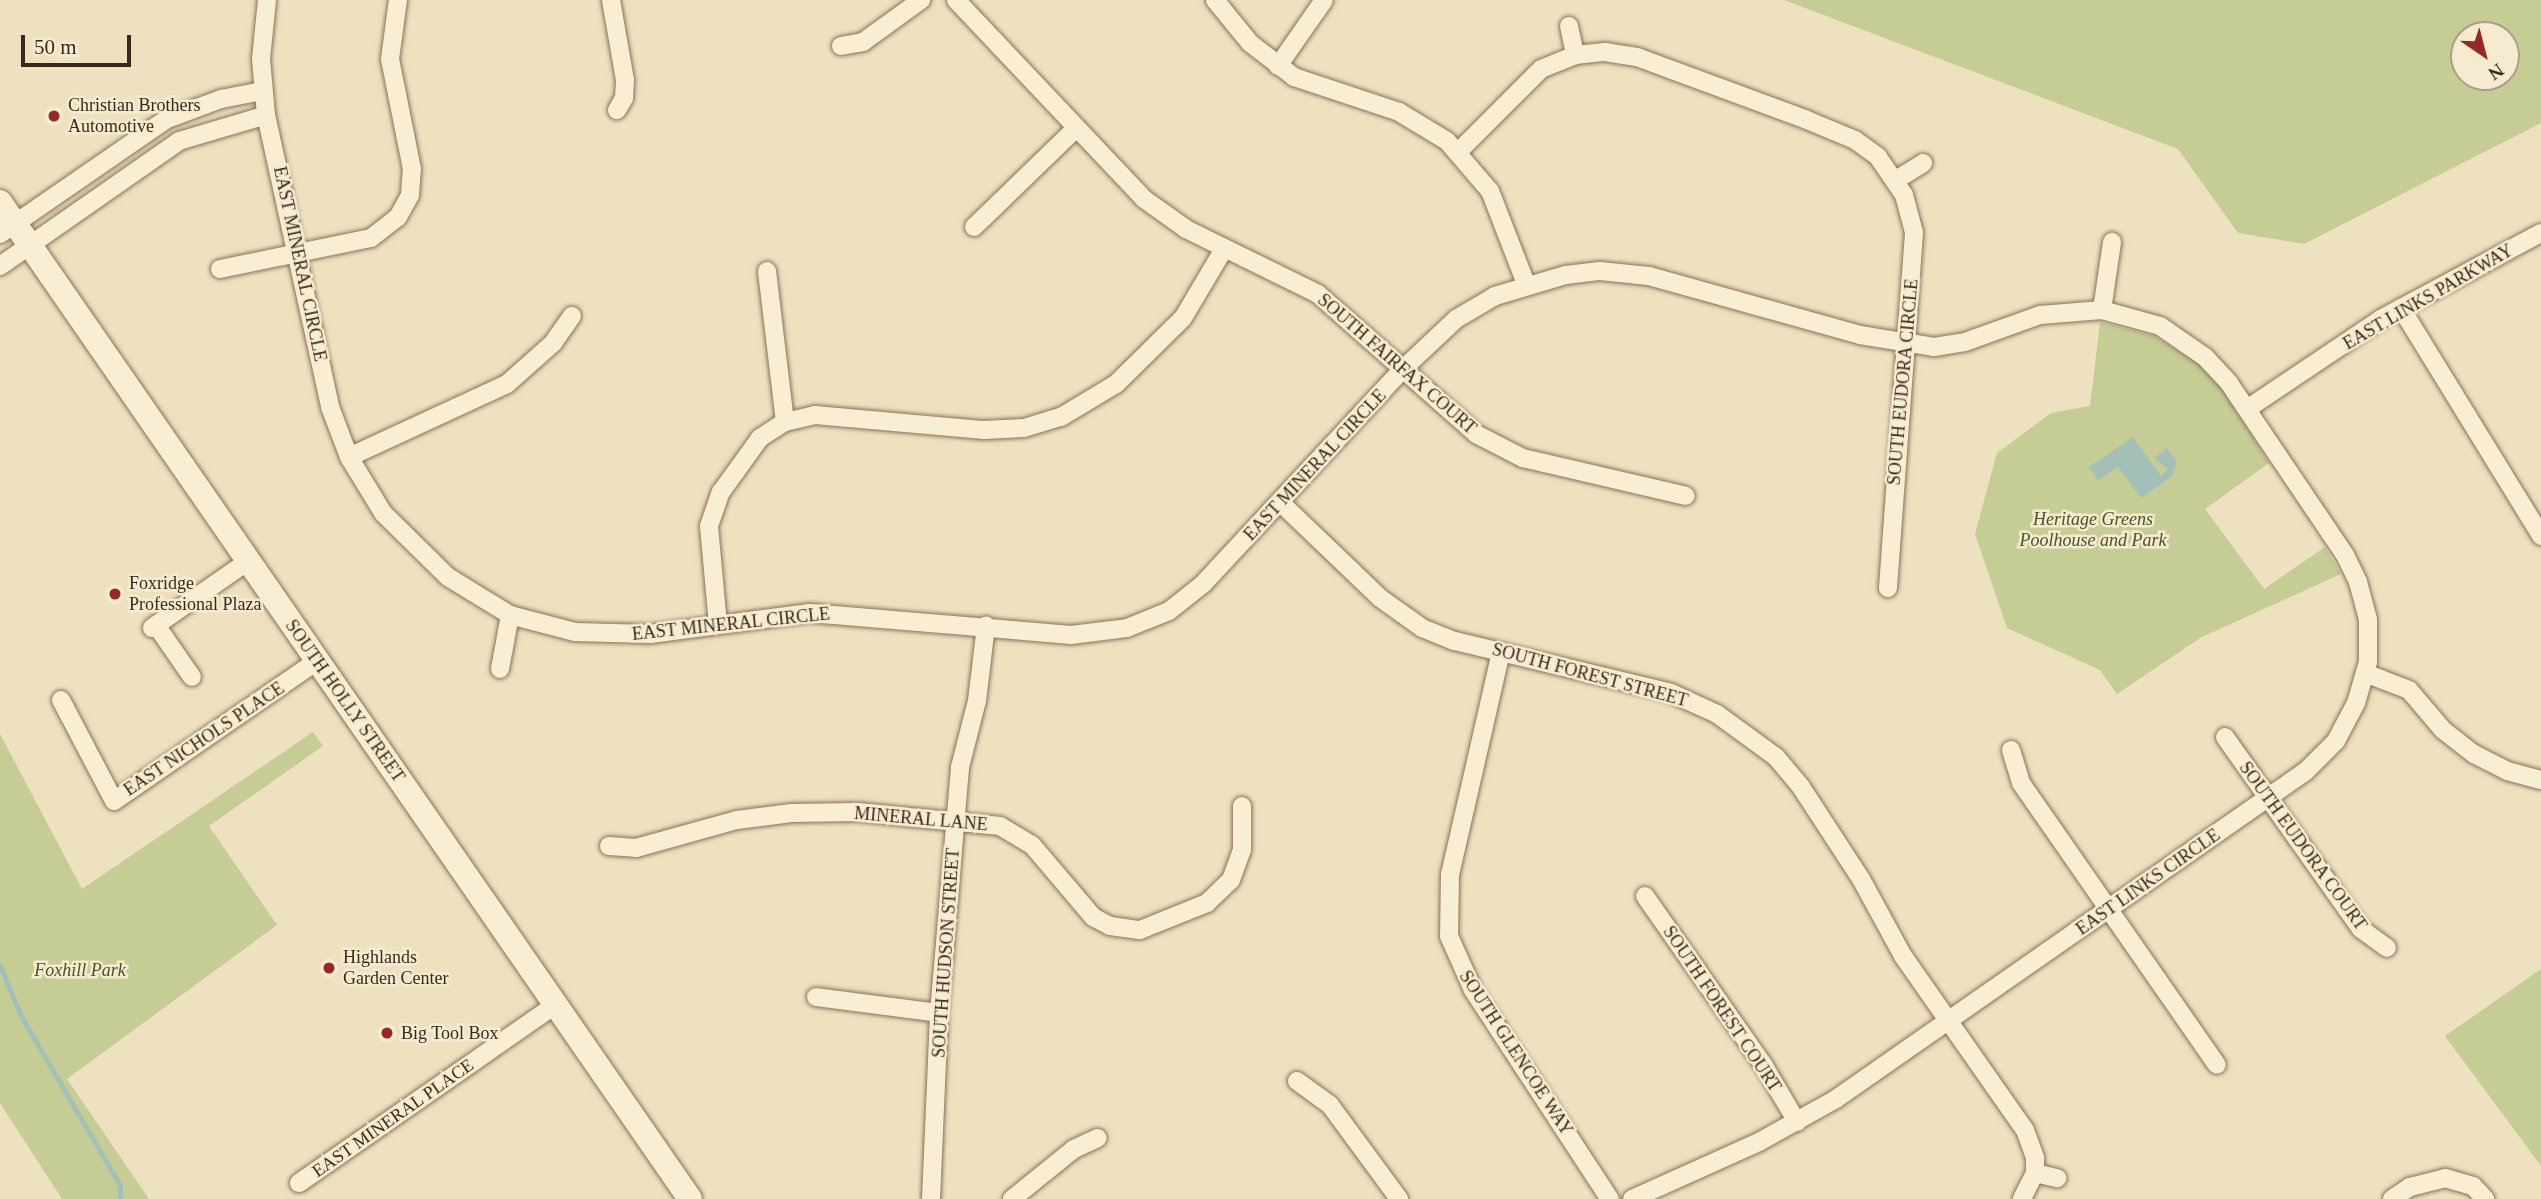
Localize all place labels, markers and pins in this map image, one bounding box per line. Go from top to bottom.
place label: Christian Brothers Automotive [68,95,200,138]
marker: Christian Brothers Automotive [46,108,62,124]
place label: Foxridge Professional Plaza [129,573,261,616]
marker: Foxridge Professional Plaza [107,586,123,602]
place label: Highlands Garden Center [343,947,448,990]
marker: Highlands Garden Center [321,960,337,976]
place label: Big Tool Box [401,1022,499,1044]
marker: Big Tool Box [379,1025,395,1041]

